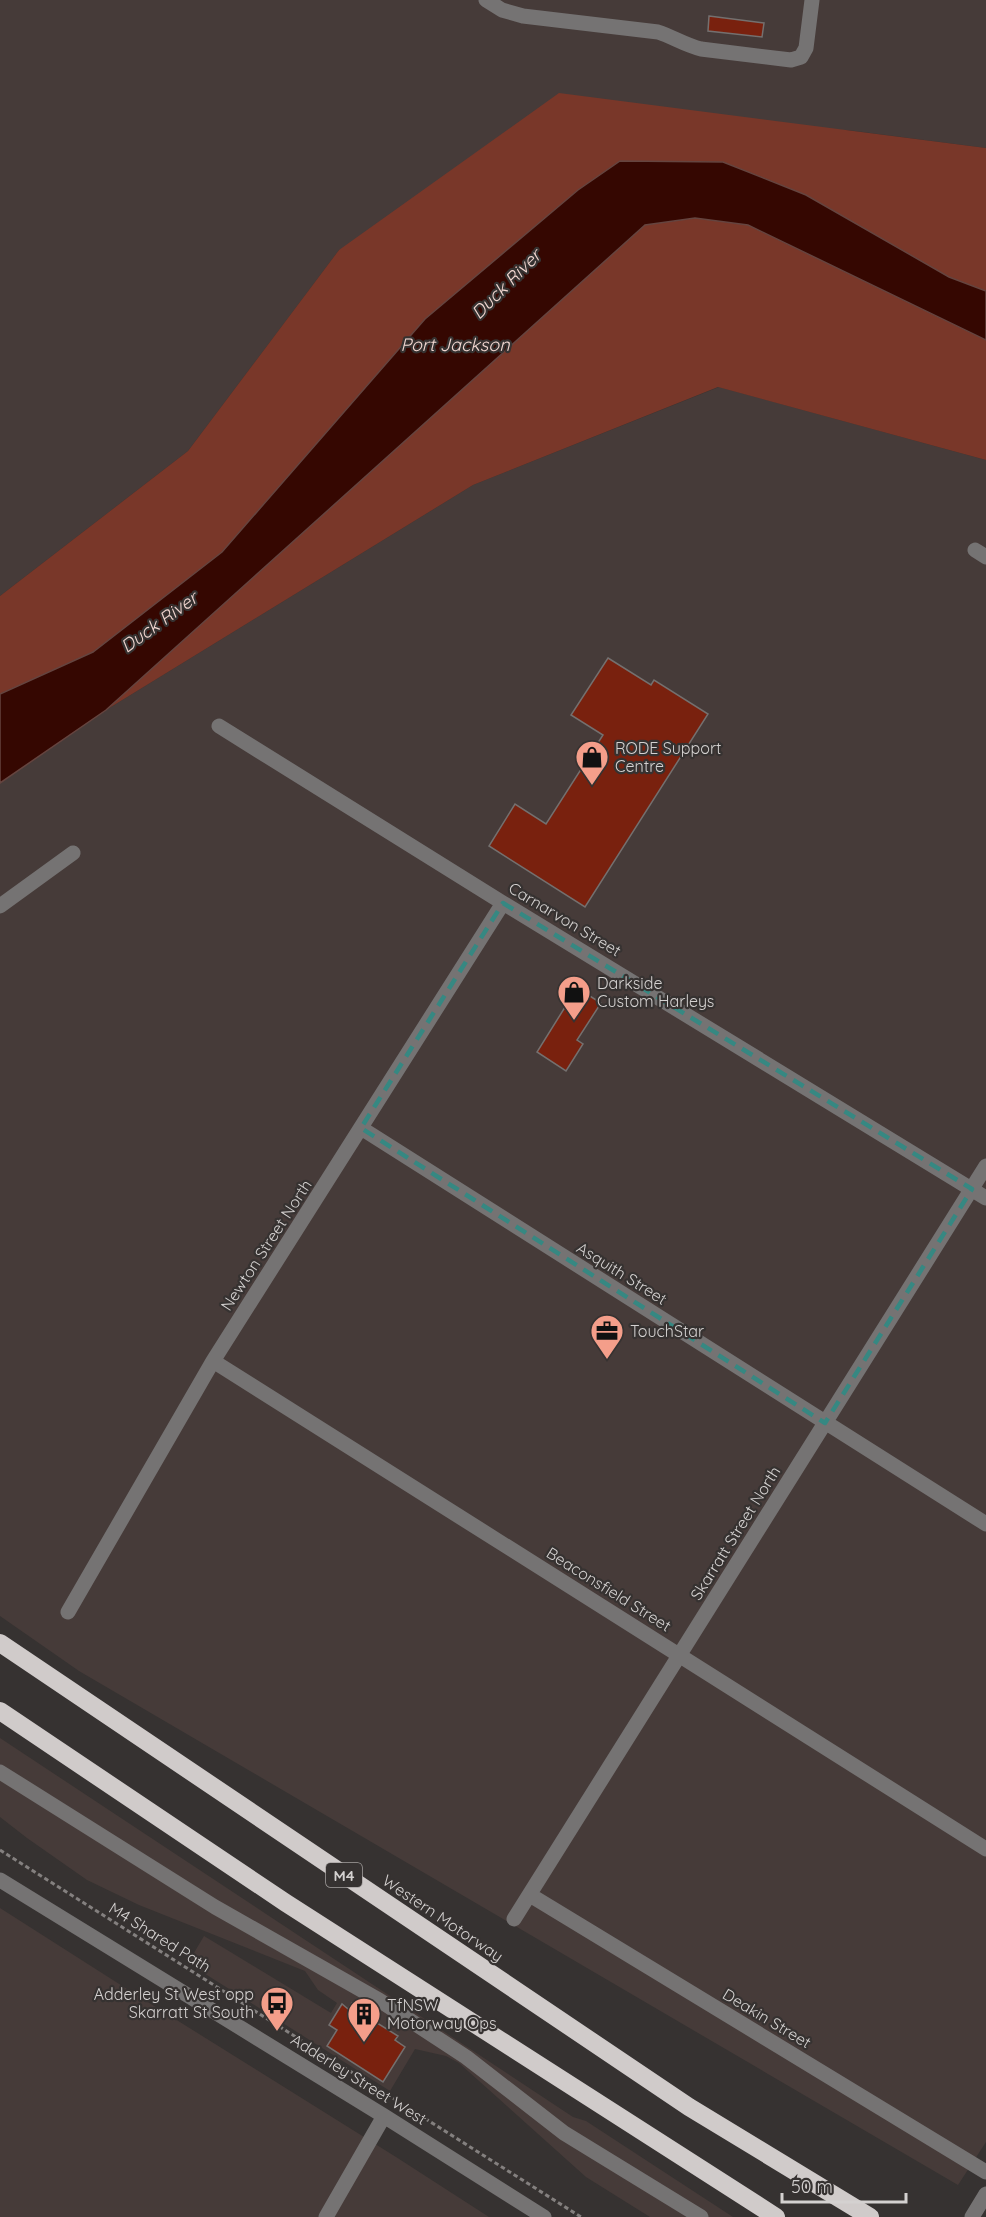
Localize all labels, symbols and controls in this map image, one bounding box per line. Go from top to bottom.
water label: Duck River [466,243,547,324]
water label: Port Jackson [400,333,510,356]
water label: Duck River [116,585,204,658]
place label: RODE Support Centre [615,738,722,776]
shop icon: RODE Support Centre [574,739,610,786]
street label: Carnarvon Street [505,878,625,960]
place label: Darkside Custom Harleys [597,973,714,1011]
shop icon: Darkside Custom Harleys [556,974,592,1021]
street label: Newton Street North [216,1176,316,1314]
street label: Asquith Street [573,1237,671,1309]
office icon: TouchStar [589,1313,625,1360]
place label: TouchStar [630,1321,704,1341]
street label: Skarratt Street North [686,1462,784,1604]
street label: Beaconsfield Street [543,1543,675,1635]
road number: M4 [326,1863,362,1887]
street label: Western Motorway [379,1870,507,1966]
street label: M4 Shared Path [105,1898,215,1976]
place label: Adderley St West opp Skarratt St South [94,1984,254,2022]
street label: Deakin Street [719,1984,815,2052]
bus stop icon: Adderley St West opp Skarratt St South [259,1985,295,2032]
place label: TfNSW Motorway Ops [387,1995,497,2033]
building icon: TfNSW Motorway Ops [346,1996,382,2043]
street label: Adderley Street West [287,2029,431,2129]
scale bar [782,2166,906,2204]
text: 50 m [791,2175,833,2198]

